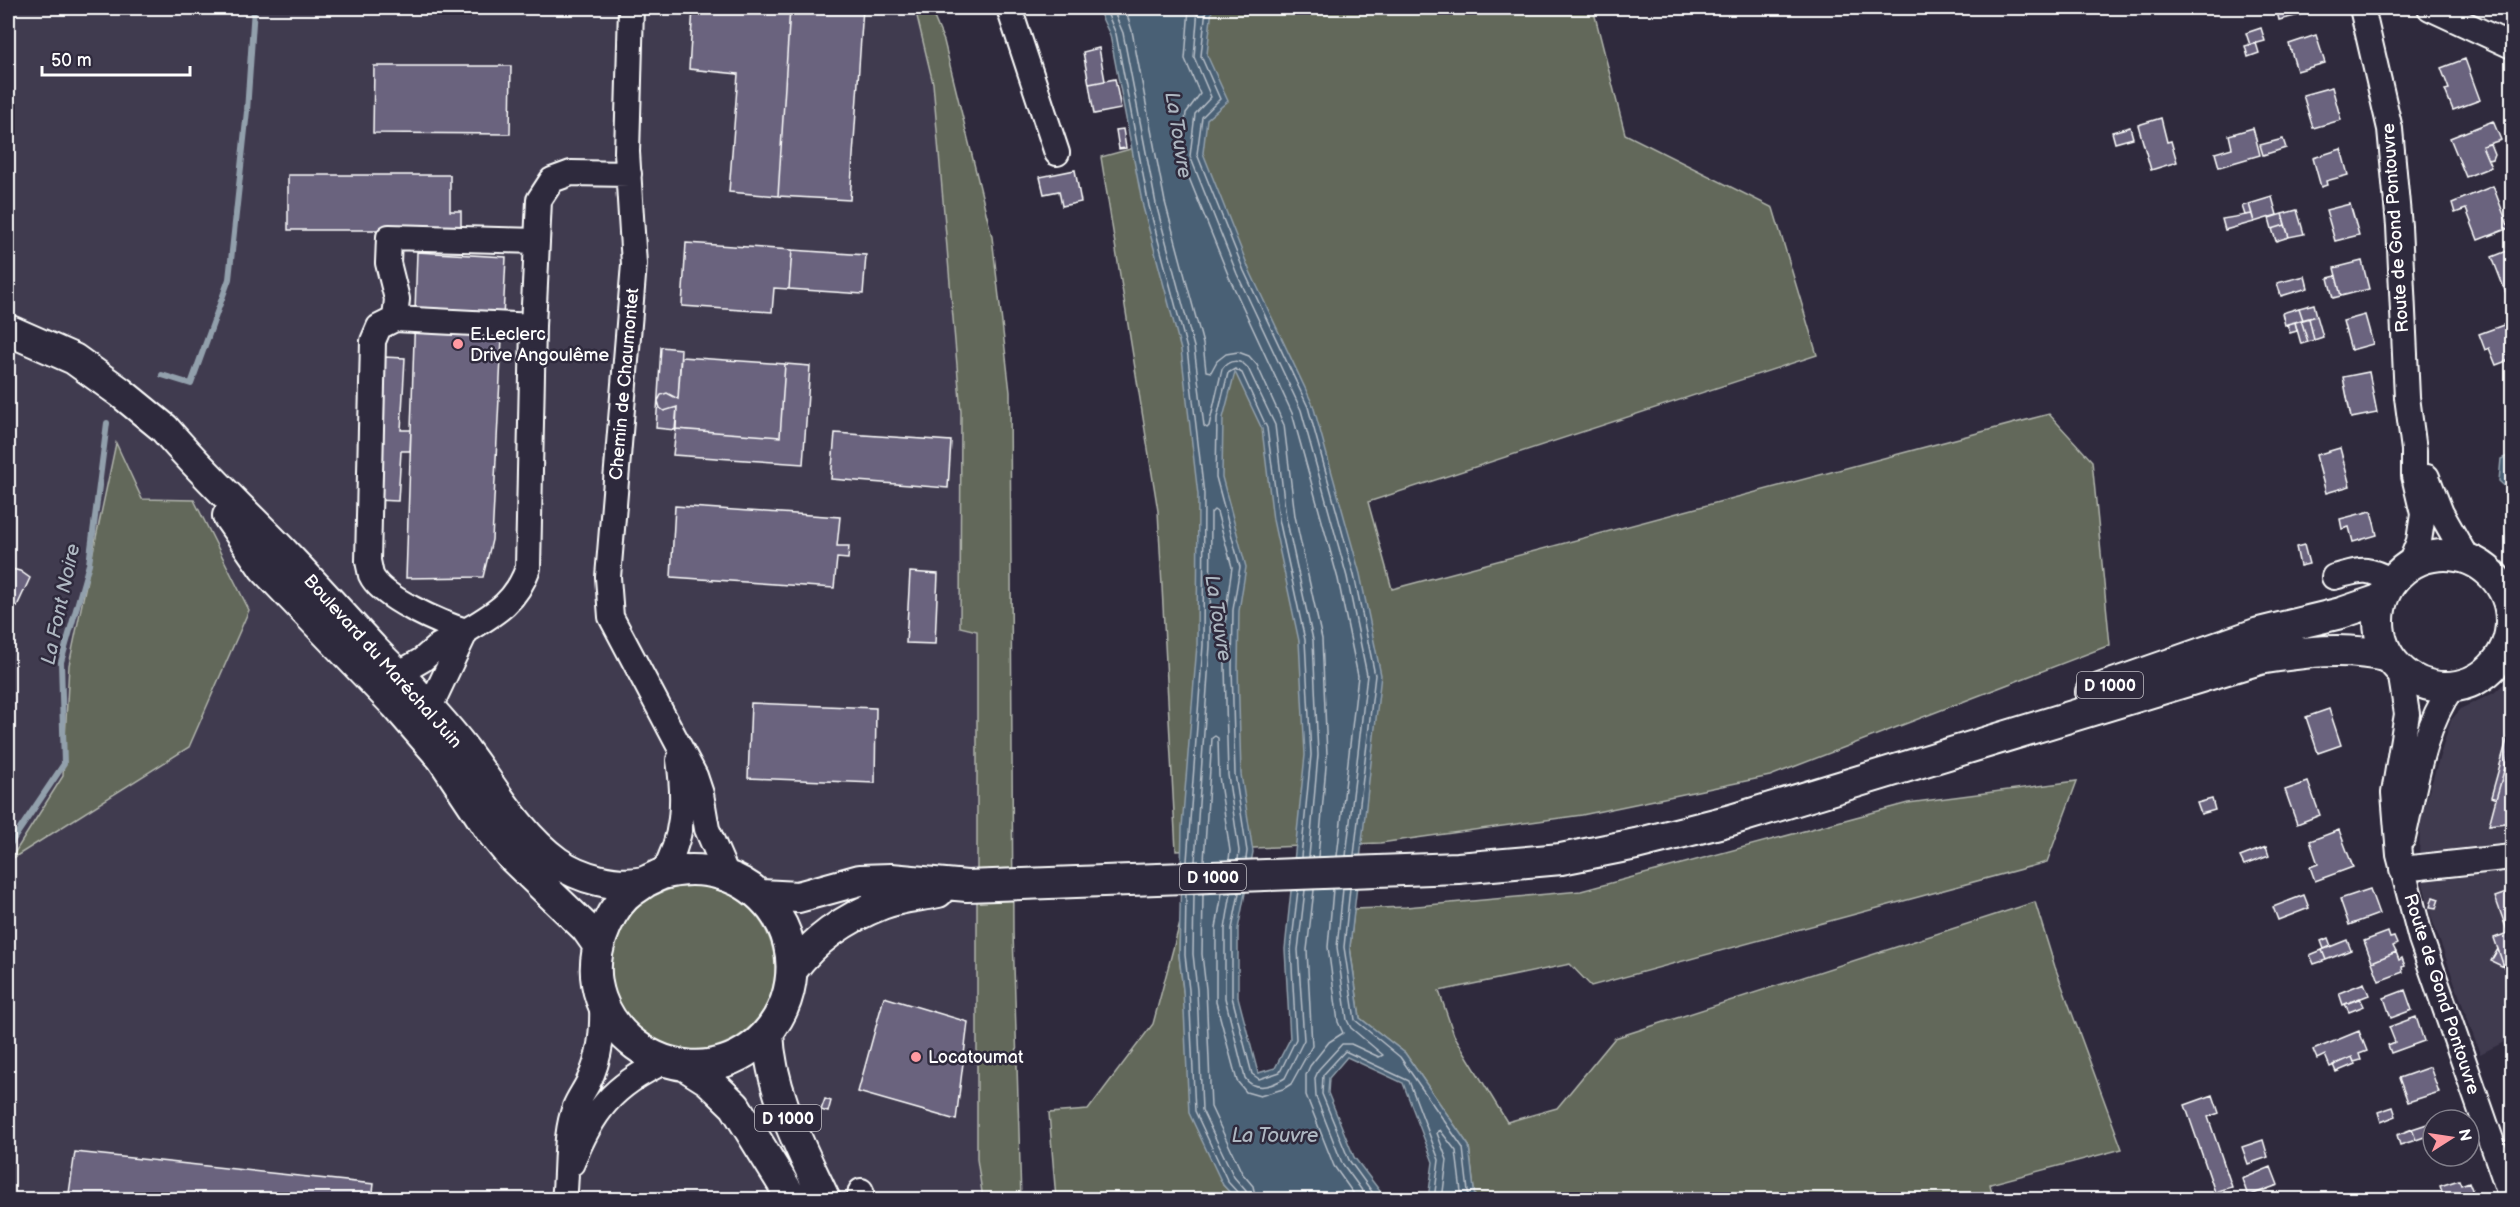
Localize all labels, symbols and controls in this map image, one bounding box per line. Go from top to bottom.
scale bar [42,39,190,77]
text: 50 m [51,50,92,71]
water label: La Touvre [1159,90,1197,180]
street label: Route de Gond Pontouvre [2378,122,2413,333]
street label: Chemin de Chaumontet [606,287,643,481]
place label: E.Leclerc Drive Angoulême [470,324,609,366]
marker: E.Leclerc Drive Angoulême [451,337,465,351]
water label: La Font Noire [36,541,86,667]
street label: Boulevard du Maréchal Juin [299,570,466,752]
water label: La Touvre [1199,573,1237,663]
road number: D 1000 [2077,672,2143,698]
road number: D 1000 [1180,864,1246,890]
street label: Route de Gond Pontouvre [2399,891,2484,1097]
place label: Locatoumat [928,1047,1024,1068]
marker: Locatoumat [909,1050,923,1064]
road number: D 1000 [755,1105,821,1131]
north arrow [2421,1108,2481,1168]
water label: La Touvre [1231,1124,1319,1148]
text: N [2454,1127,2475,1143]

